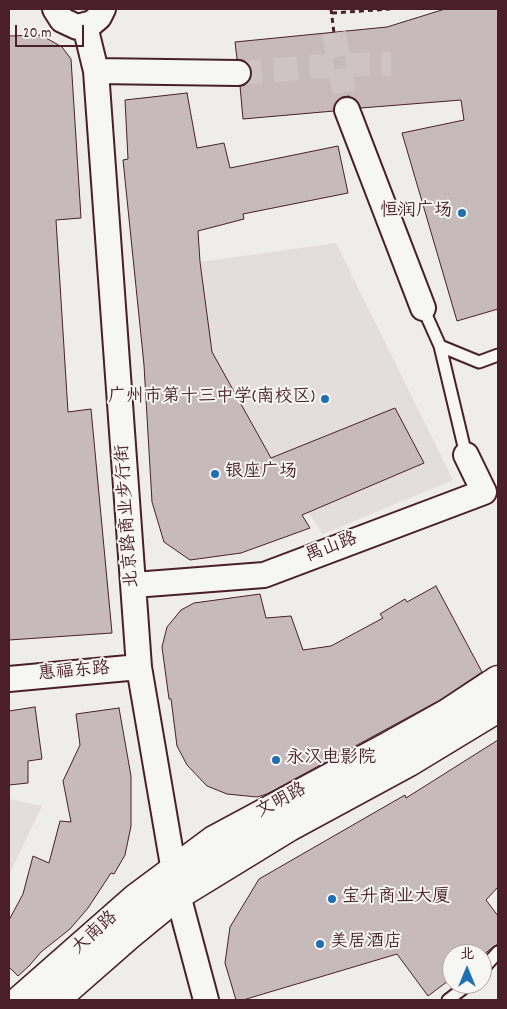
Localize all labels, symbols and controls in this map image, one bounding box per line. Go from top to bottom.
scale bar [18,15,86,47]
text: 20 m [23,23,51,45]
place label: 恒润广场 [380,202,452,224]
marker: 恒润广场 [456,207,468,219]
place label: 广州市第十三中学(南校区) [108,388,315,410]
marker: 广州市第十三中学(南校区) [319,393,331,405]
street label: 北京路商业步行街 [113,443,145,589]
place label: 银座广场 [225,463,297,485]
marker: 银座广场 [209,468,221,480]
street label: 禺山路 [303,529,361,569]
street label: 惠福东路 [37,659,111,687]
place label: 永汉电影院 [286,749,376,771]
marker: 永汉电影院 [270,754,282,766]
street label: 文明路 [253,780,311,824]
place label: 宝升商业大厦 [342,888,450,910]
marker: 宝升商业大厦 [326,893,338,905]
street label: 大南路 [69,908,123,960]
place label: 美居酒店 [330,933,402,955]
marker: 美居酒店 [314,938,326,950]
north arrow [442,944,492,994]
text: 北 [460,945,474,965]

